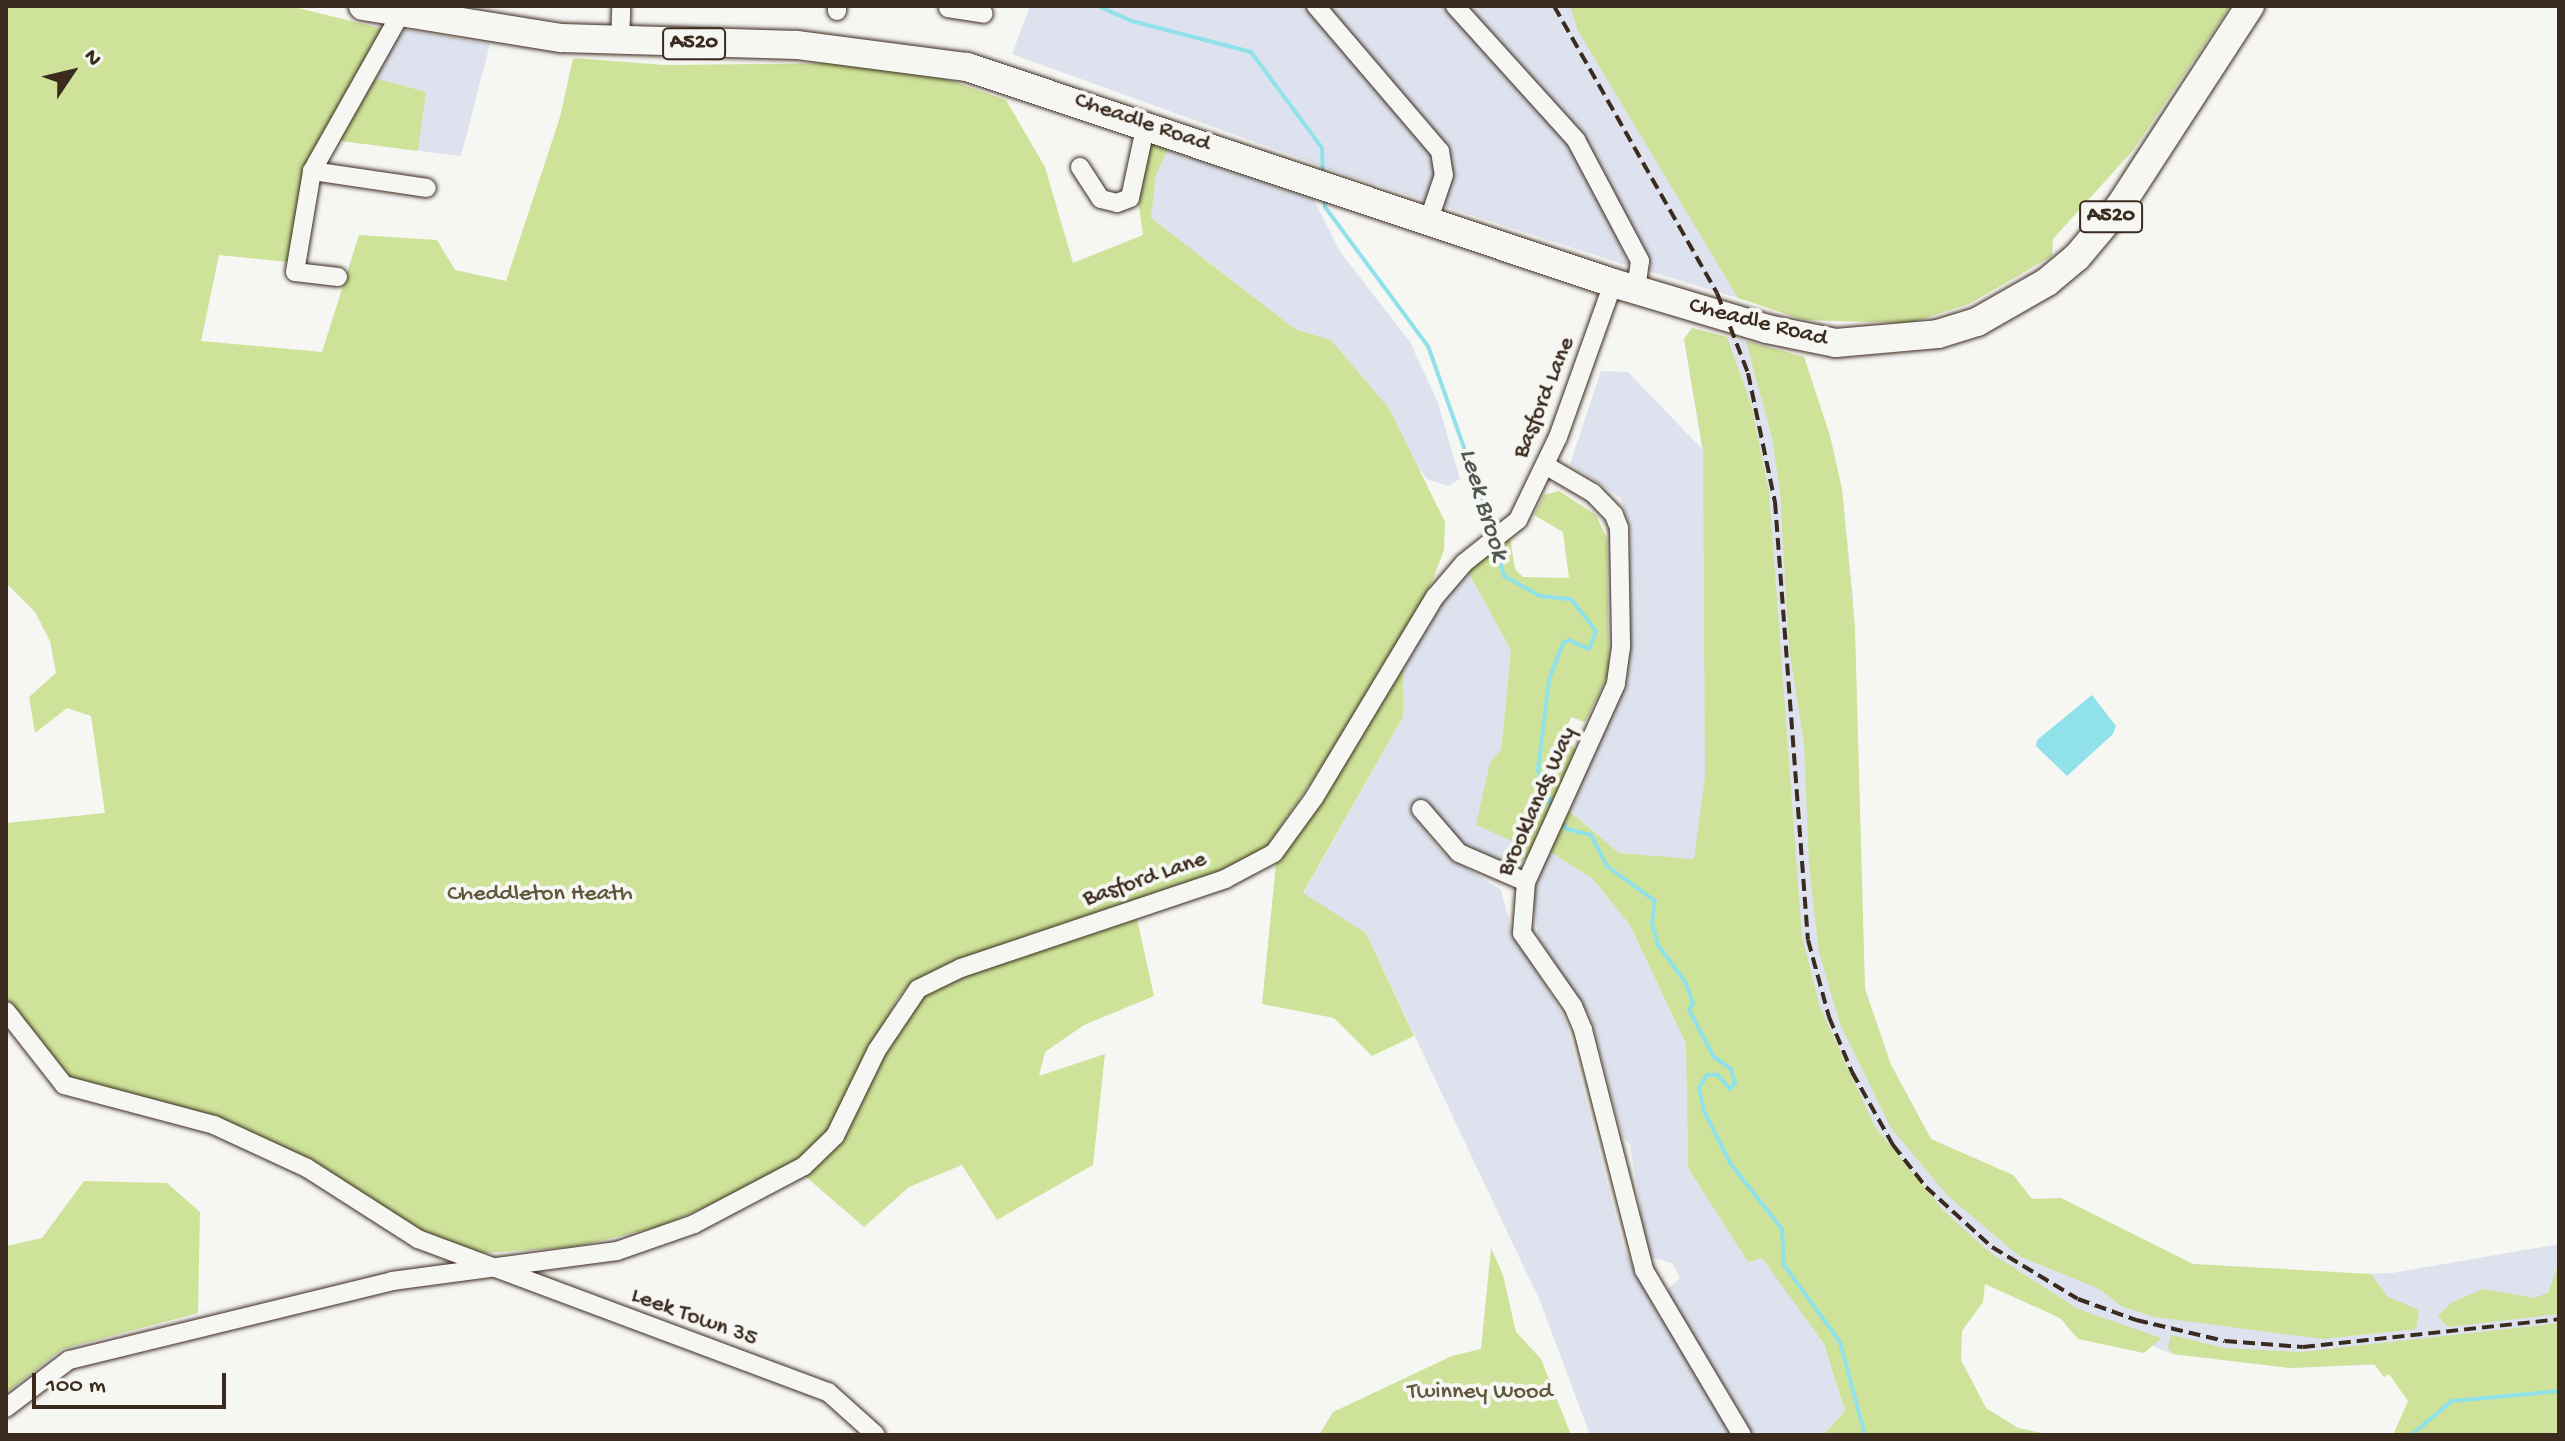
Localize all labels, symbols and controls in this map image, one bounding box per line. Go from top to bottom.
road number: A520 [662,26,726,62]
north arrow [32,32,112,112]
text: N [77,45,106,72]
street label: Cheadle Road [1070,86,1214,160]
road number: A520 [2079,199,2143,235]
street label: Cheadle Road [1686,292,1830,354]
street label: Basford Lane [1508,333,1582,463]
water label: Leek Brook [1450,445,1514,565]
street label: Brooklands Way [1492,723,1584,881]
street label: Basford Lane [1080,845,1210,915]
park label: Cheddleton Heath [447,881,633,909]
street label: Leek Town 35 [627,1282,761,1354]
scale bar [36,1357,230,1407]
text: 100 m [46,1372,106,1401]
park label: Twinney Wood [1407,1379,1553,1407]

